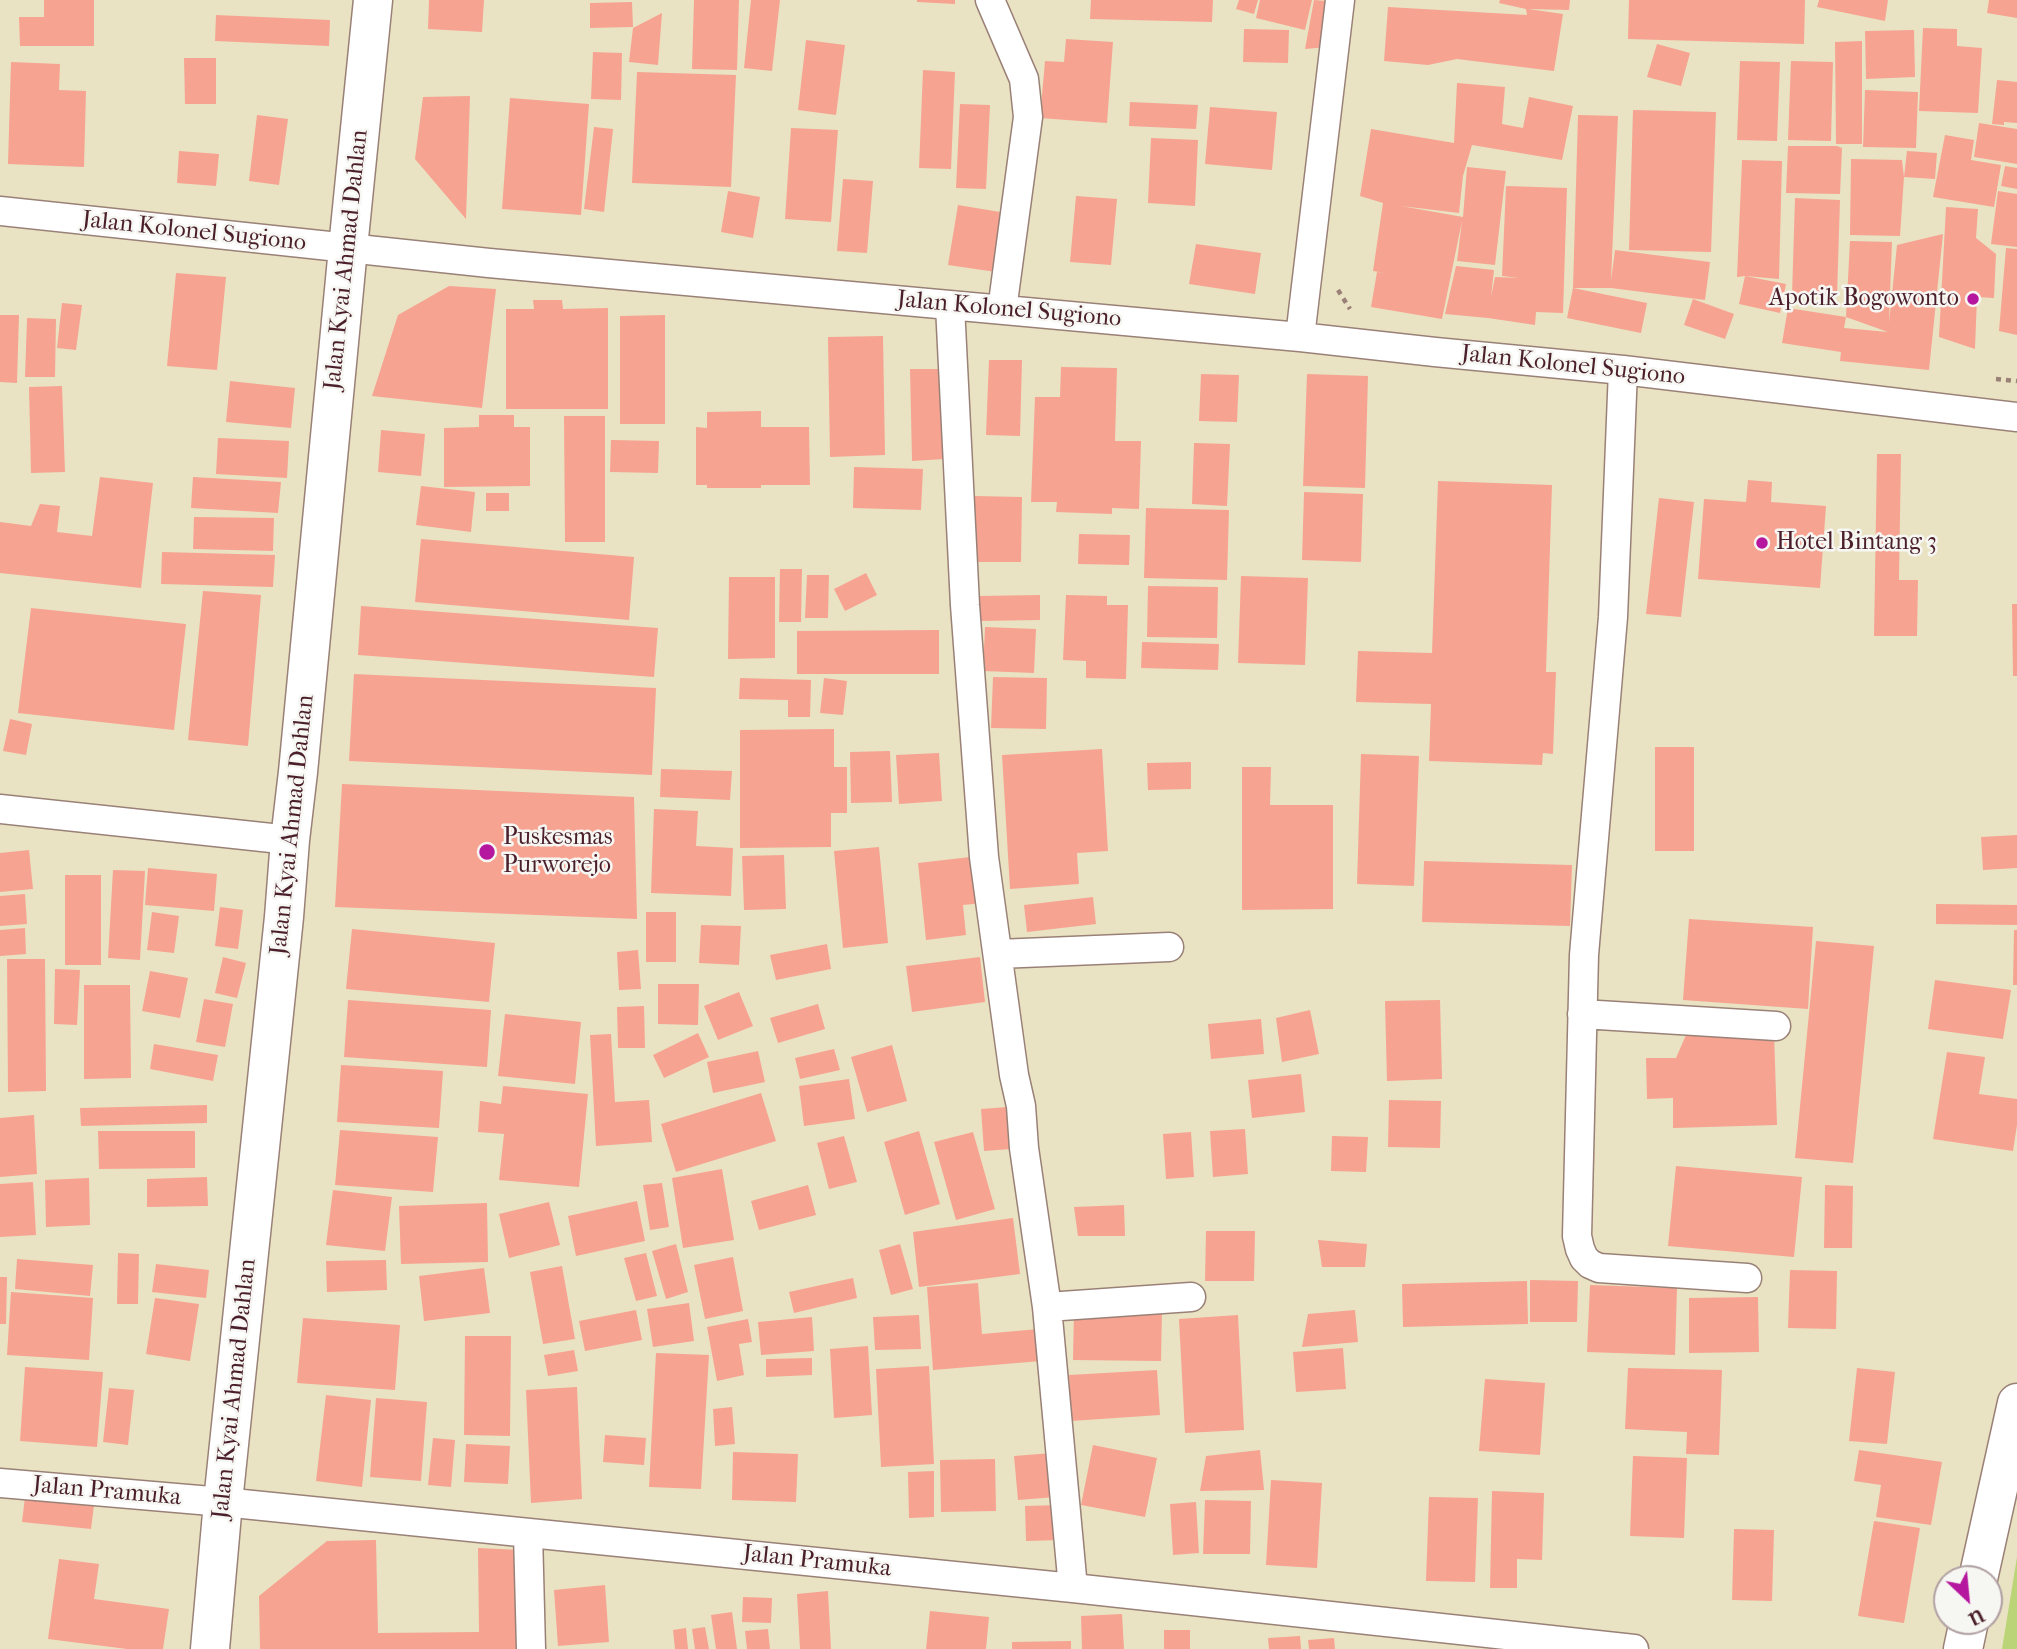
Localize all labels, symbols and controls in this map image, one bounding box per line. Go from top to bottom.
street label: Jalan Kyai Ahmad Dahlan [319,128,375,392]
street label: Jalan Kolonel Sugiono [81,206,307,258]
place label: Apotik Bogowonto [1769,285,1959,313]
street label: Jalan Kolonel Sugiono [896,286,1122,334]
marker: Apotik Bogowonto [1965,291,1981,307]
street label: Jalan Kolonel Sugiono [1460,340,1686,392]
place label: Hotel Bintang 3 [1776,529,1937,557]
marker: Hotel Bintang 3 [1754,535,1770,551]
street label: Jalan Kyai Ahmad Dahlan [265,693,321,957]
place label: Puskesmas Purworejo [503,824,613,880]
marker: Puskesmas Purworejo [477,842,497,862]
street label: Jalan Kyai Ahmad Dahlan [207,1257,263,1521]
street label: Jalan Pramuka [32,1471,182,1513]
street label: Jalan Pramuka [741,1540,893,1584]
north arrow [1933,1565,2003,1635]
text: U [1965,1604,1988,1630]

